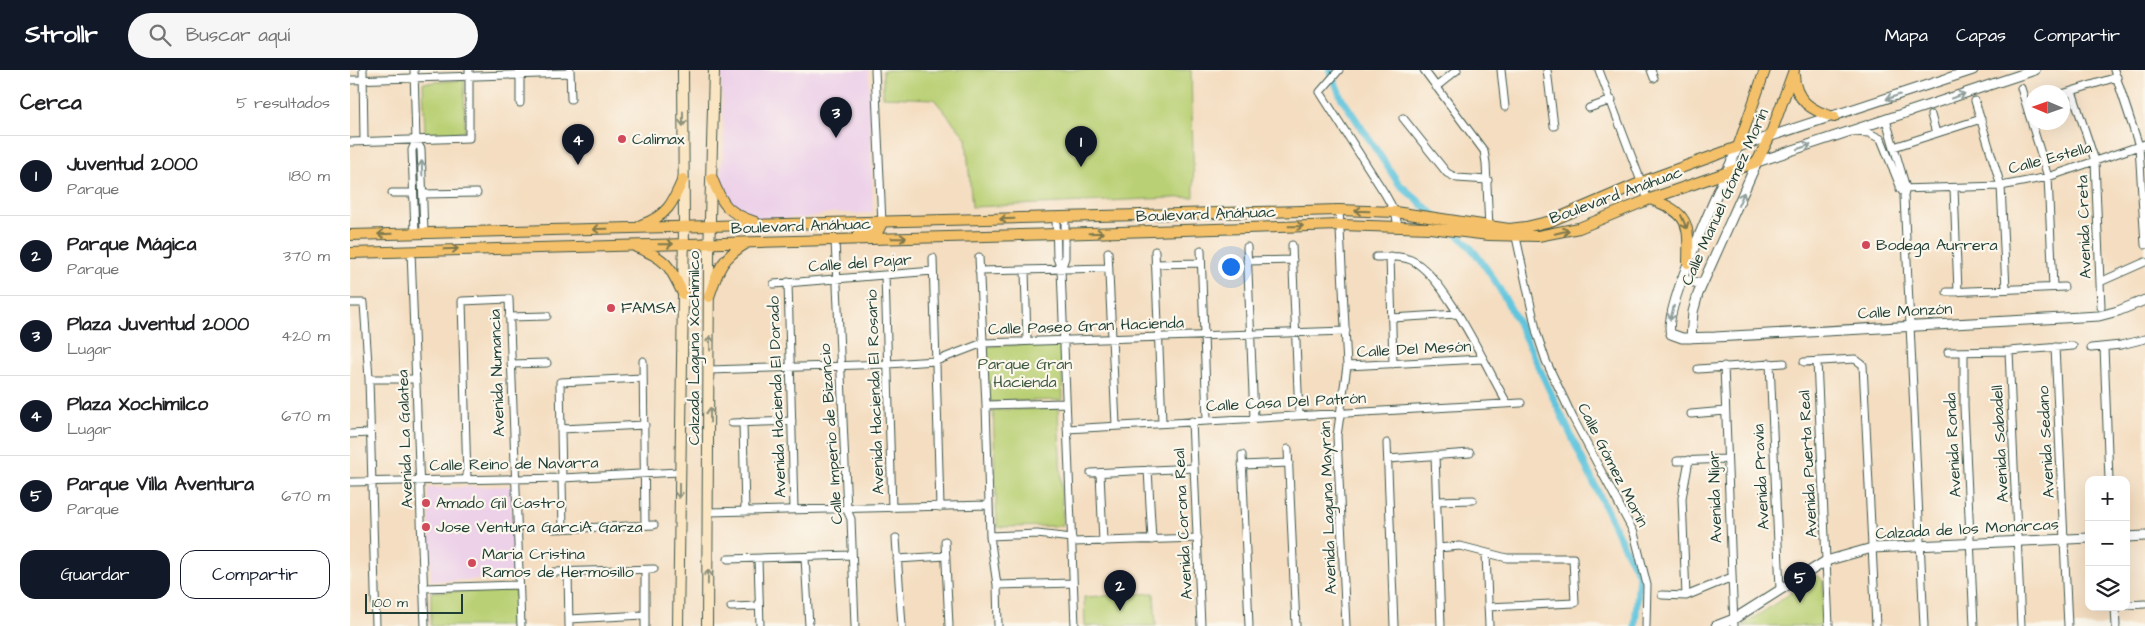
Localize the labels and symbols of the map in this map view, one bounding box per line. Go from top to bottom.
north arrow [2025,85,2070,130]
one-way arrow [1950,91,1965,100]
one-way arrow [1886,93,1901,102]
pin: 3 [820,97,852,138]
street label: Calle Manuel Gómez Morín [1676,105,1774,289]
one-way arrow [678,110,688,126]
pin: 4 [562,124,594,165]
pin: 1 [1065,126,1097,167]
place label: Calimax [632,128,685,150]
marker: Calimax [616,133,628,145]
street label: Calle Estella [2006,136,2094,180]
one-way arrow [1796,141,1812,151]
one-way arrow [417,161,426,177]
street label: Boulevard Anáhuac [1546,161,1686,229]
street label: Avenida Creta [2071,175,2097,279]
one-way arrow [1736,192,1746,207]
street label: Boulevard Anáhuac [1136,201,1276,227]
one-way arrow [1355,206,1371,215]
street label: Boulevard Anáhuac [731,213,871,239]
one-way arrow [1679,214,1689,229]
one-way arrow [1000,215,1016,224]
one-way arrow [1288,221,1304,230]
one-way arrow [592,224,608,234]
one-way arrow [1554,227,1570,236]
one-way arrow [1088,228,1104,237]
one-way arrow [377,229,394,239]
one-way arrow [890,233,906,243]
place label: Bodega Aurrera [1876,234,1998,257]
one-way arrow [658,239,674,249]
marker: Bodega Aurrera [1860,239,1872,251]
one-way arrow [443,245,459,254]
street label: Calle del Pajar [808,248,913,278]
street label: Calzada Laguna Xochimilco [683,251,706,445]
your location [1218,254,1244,280]
street label: Avenida Hacienda El Rosario [860,289,890,495]
street label: Avenida Hacienda El Dorado [762,296,792,498]
place label: FAMSA [621,297,676,319]
street label: Calle Monzón [1857,298,1953,324]
marker: FAMSA [605,302,617,314]
one-way arrow [1666,305,1676,321]
street label: Avenida Numancia [484,309,510,437]
street label: Calle Paseo Gran Hacienda [988,312,1184,340]
one-way arrow [705,335,714,351]
street label: Calle Del Mesón [1356,335,1472,363]
street label: Calle Imperio de Bizancio [814,343,848,525]
park label: Parque Gran Hacienda [978,353,1072,393]
street label: Avenida La Galatea [392,369,418,509]
street label: Avenida Sabadell [1986,385,2014,503]
street label: Avenida Sedano [2032,385,2060,499]
street label: Calle Casa Del Patrón [1205,387,1367,417]
street label: Avenida Puerta Real [1793,390,1823,538]
street label: Avenida Ronda [1939,392,1967,498]
street label: Calle Gómez Morín [1572,399,1654,531]
one-way arrow [705,407,715,424]
street label: Avenida Laguna Mayrán [1314,421,1343,595]
street label: Avenida Pravia [1747,423,1775,531]
street label: Avenida Corona Real [1168,448,1198,600]
street label: Avenida Níjar [1702,450,1728,544]
street label: Calle Reino de Navarra [429,452,599,476]
one-way arrow [674,482,684,499]
place label: Amado Gil Castro [436,492,565,514]
marker: Amado Gil Castro [420,497,432,509]
street label: Calzada de los Monarcas [1875,513,2059,545]
place label: Jose Ventura GarciA Garza [436,516,643,538]
marker: Jose Ventura GarciA Garza [420,521,432,533]
place label: Maria Cristina Ramos de Hermosillo [482,543,634,583]
marker: Maria Cristina Ramos de Hermosillo [466,557,478,569]
pin: 5 [1784,562,1816,603]
one-way arrow [703,570,713,586]
pin: 2 [1104,570,1136,611]
scale bar [365,591,462,614]

